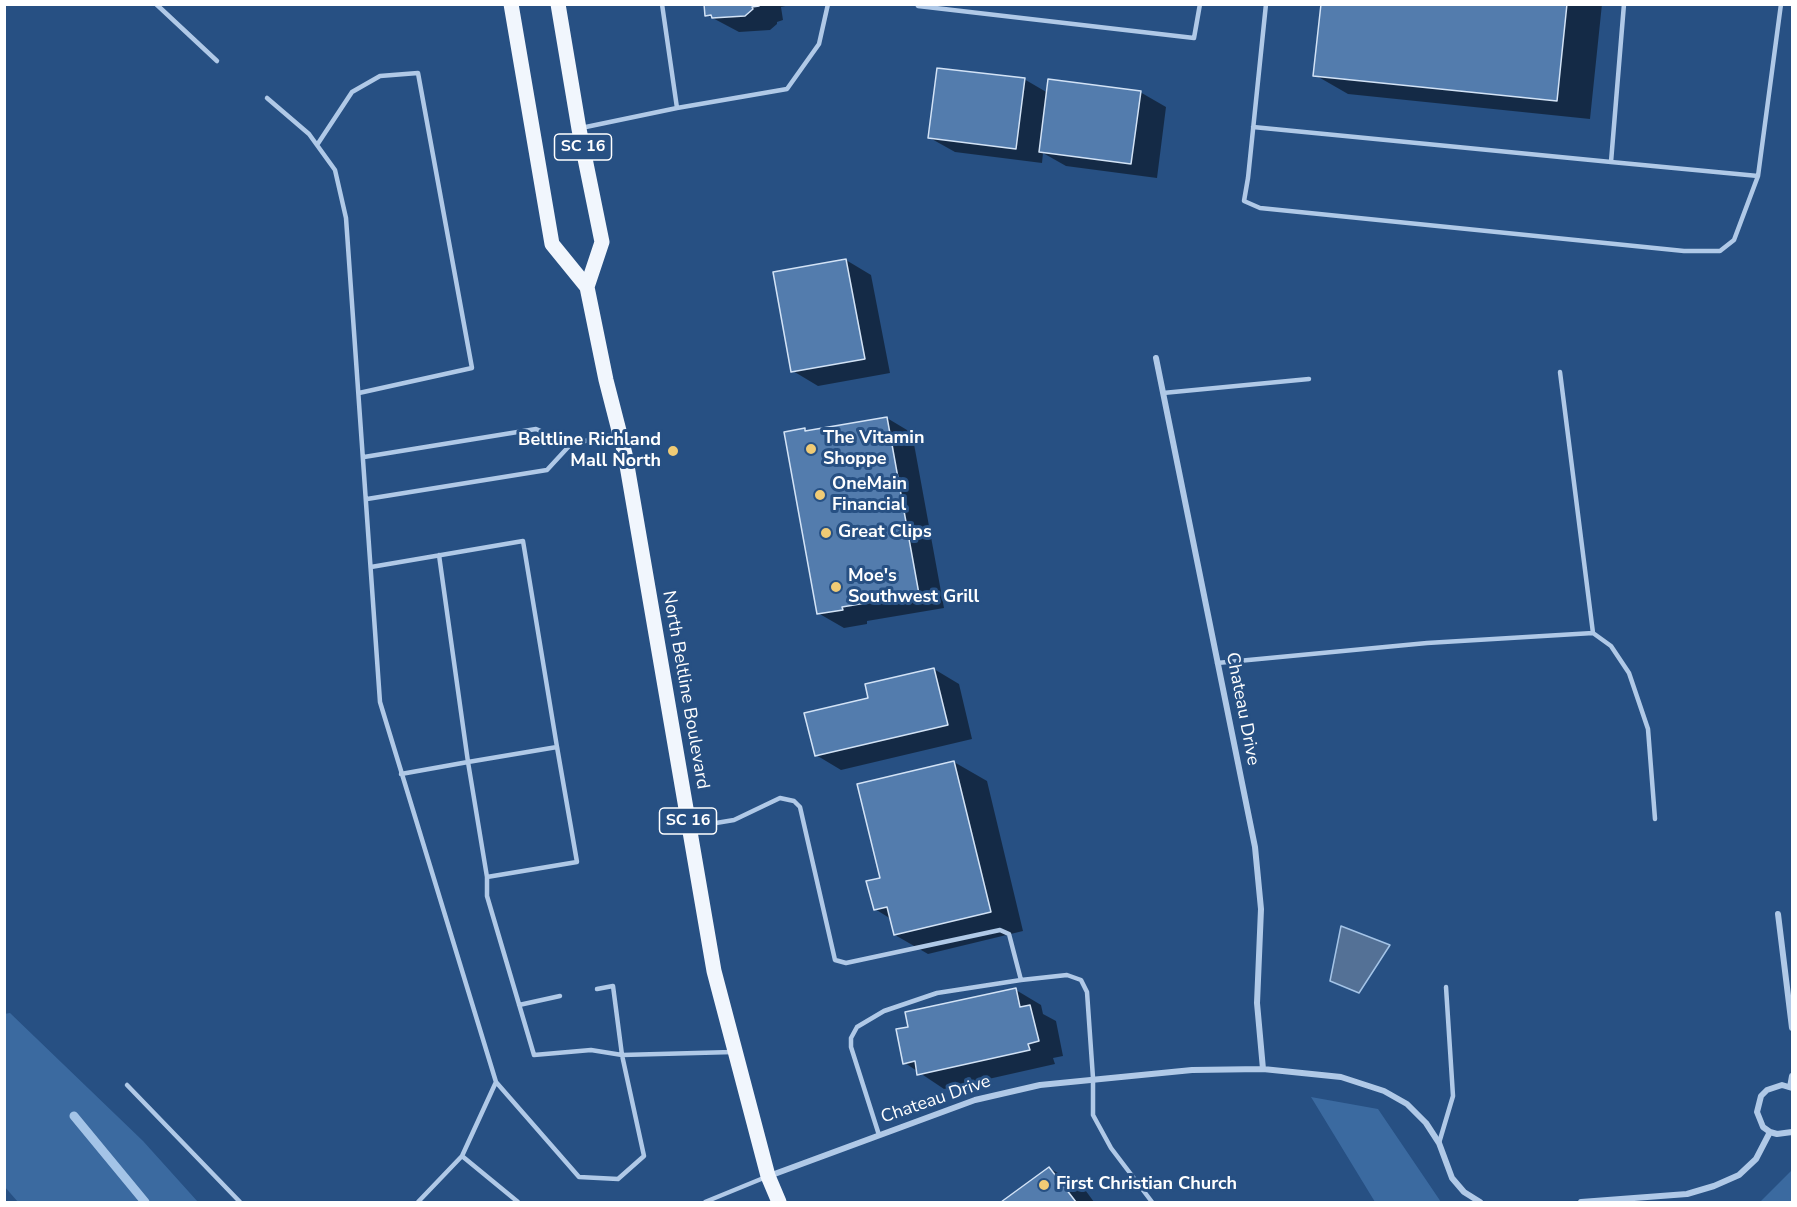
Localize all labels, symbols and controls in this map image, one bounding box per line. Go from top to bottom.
road number: SC 16 [554,134,612,160]
place label: The Vitamin Shoppe [823,428,924,470]
place label: Beltline Richland Mall North [518,430,661,472]
marker: The Vitamin Shoppe [804,442,818,456]
marker: Beltline Richland Mall North [666,444,680,458]
place label: OneMain Financial [832,474,907,516]
marker: OneMain Financial [813,488,827,502]
place label: Great Clips [838,522,932,544]
marker: Great Clips [819,526,833,540]
place label: Moe's Southwest Grill [848,566,979,608]
marker: Moe's Southwest Grill [829,580,843,594]
street label: North Beltline Boulevard [657,589,713,791]
street label: Chateau Drive [1220,651,1264,767]
road number: SC 16 [660,808,716,834]
street label: Chateau Drive [878,1071,994,1129]
place label: First Christian Church [1056,1174,1237,1196]
marker: First Christian Church [1037,1178,1051,1192]

